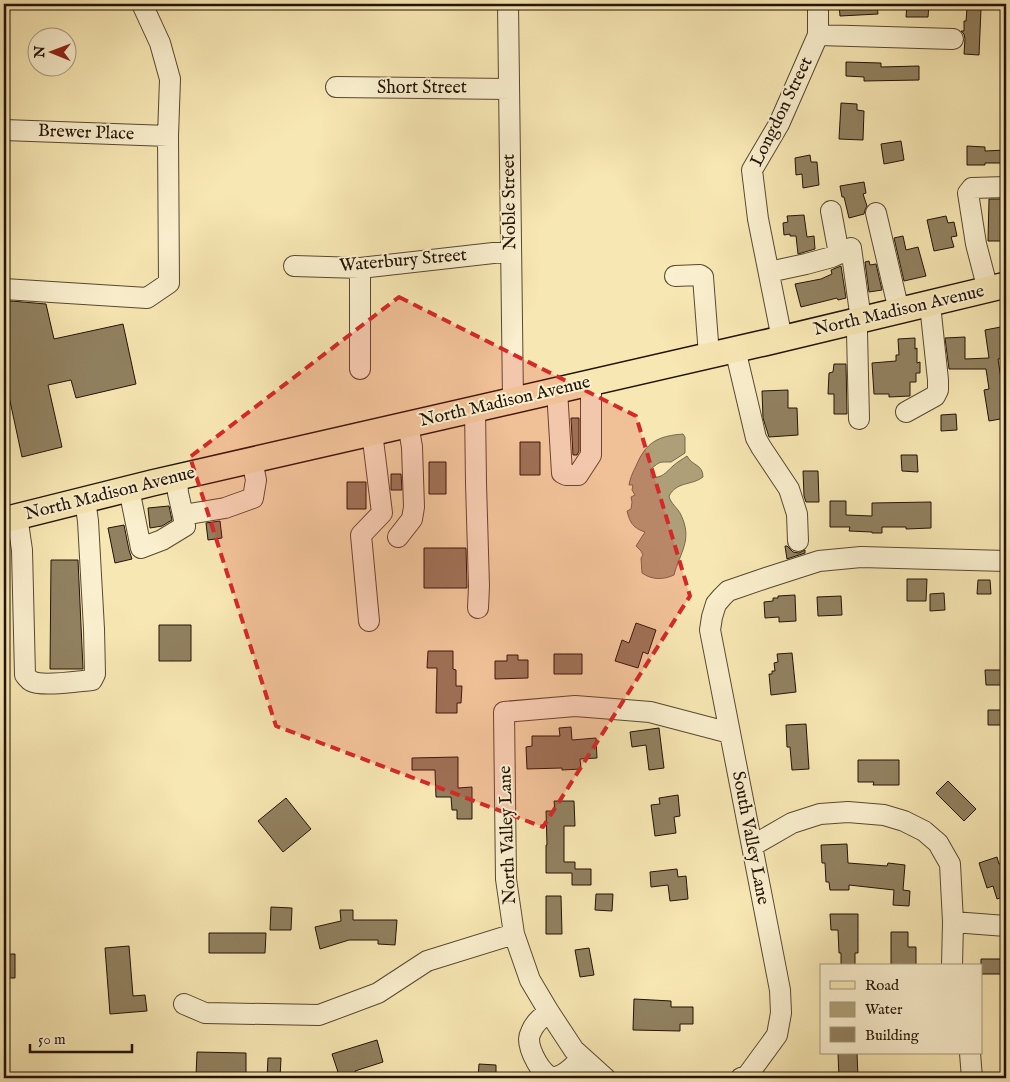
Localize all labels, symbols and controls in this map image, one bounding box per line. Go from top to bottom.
north arrow [28,28,78,78]
text: N [31,46,49,59]
street label: Longdon Street [745,53,819,171]
street label: Short Street [377,77,467,100]
street label: Brewer Place [37,120,135,146]
street label: Noble Street [498,154,522,250]
street label: Waterbury Street [338,244,468,278]
street label: North Madison Avenue [811,280,987,342]
street label: North Madison Avenue [417,371,593,433]
street label: North Madison Avenue [22,462,198,526]
street label: North Valley Lane [494,765,522,905]
street label: South Valley Lane [726,769,774,907]
legend [820,964,982,1054]
text: Road [865,976,900,995]
text: Water [865,1000,903,1019]
scale bar [30,1022,132,1054]
text: Building [865,1026,920,1045]
text: 50 m [38,1030,66,1049]

